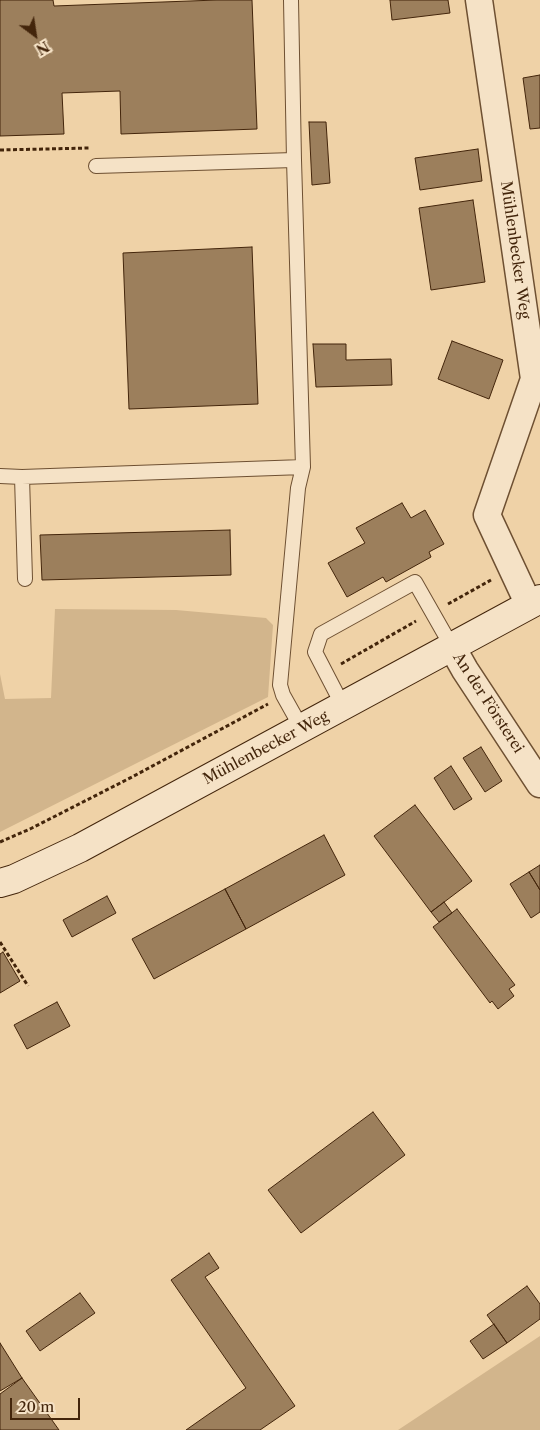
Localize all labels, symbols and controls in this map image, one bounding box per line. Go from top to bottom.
north arrow [10,10,60,60]
text: N [33,37,53,59]
street label: Mühlenbecker Weg [496,180,534,320]
street label: An der Försterei [449,649,527,757]
street label: Mühlenbecker Weg [200,707,332,789]
scale bar [12,1388,82,1420]
text: 20 m [18,1397,54,1416]

